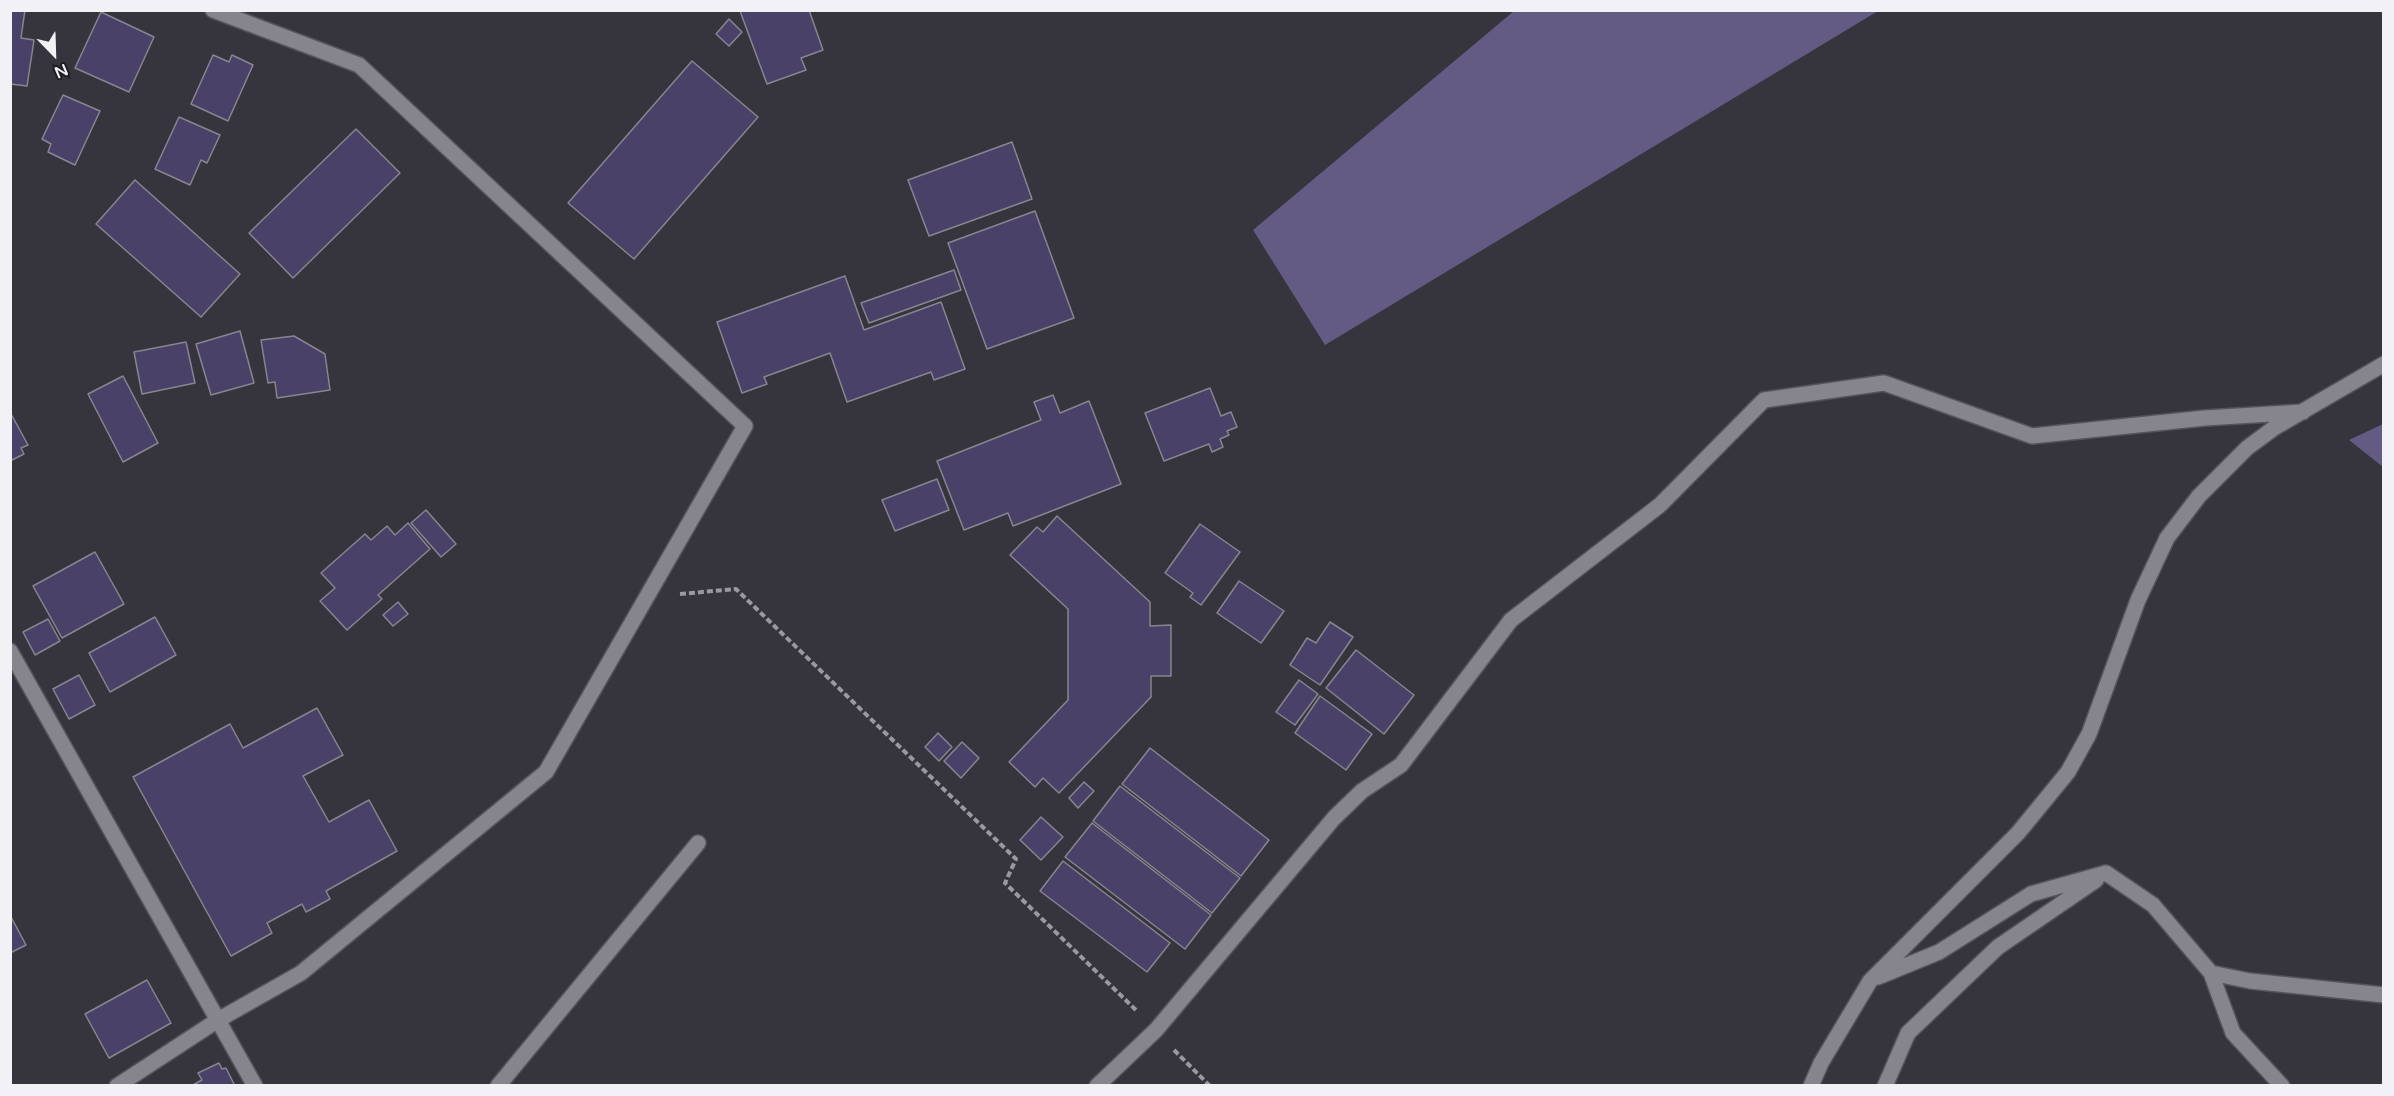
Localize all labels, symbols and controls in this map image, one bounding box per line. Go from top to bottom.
north arrow [24,24,84,84]
text: N [51,59,71,82]

